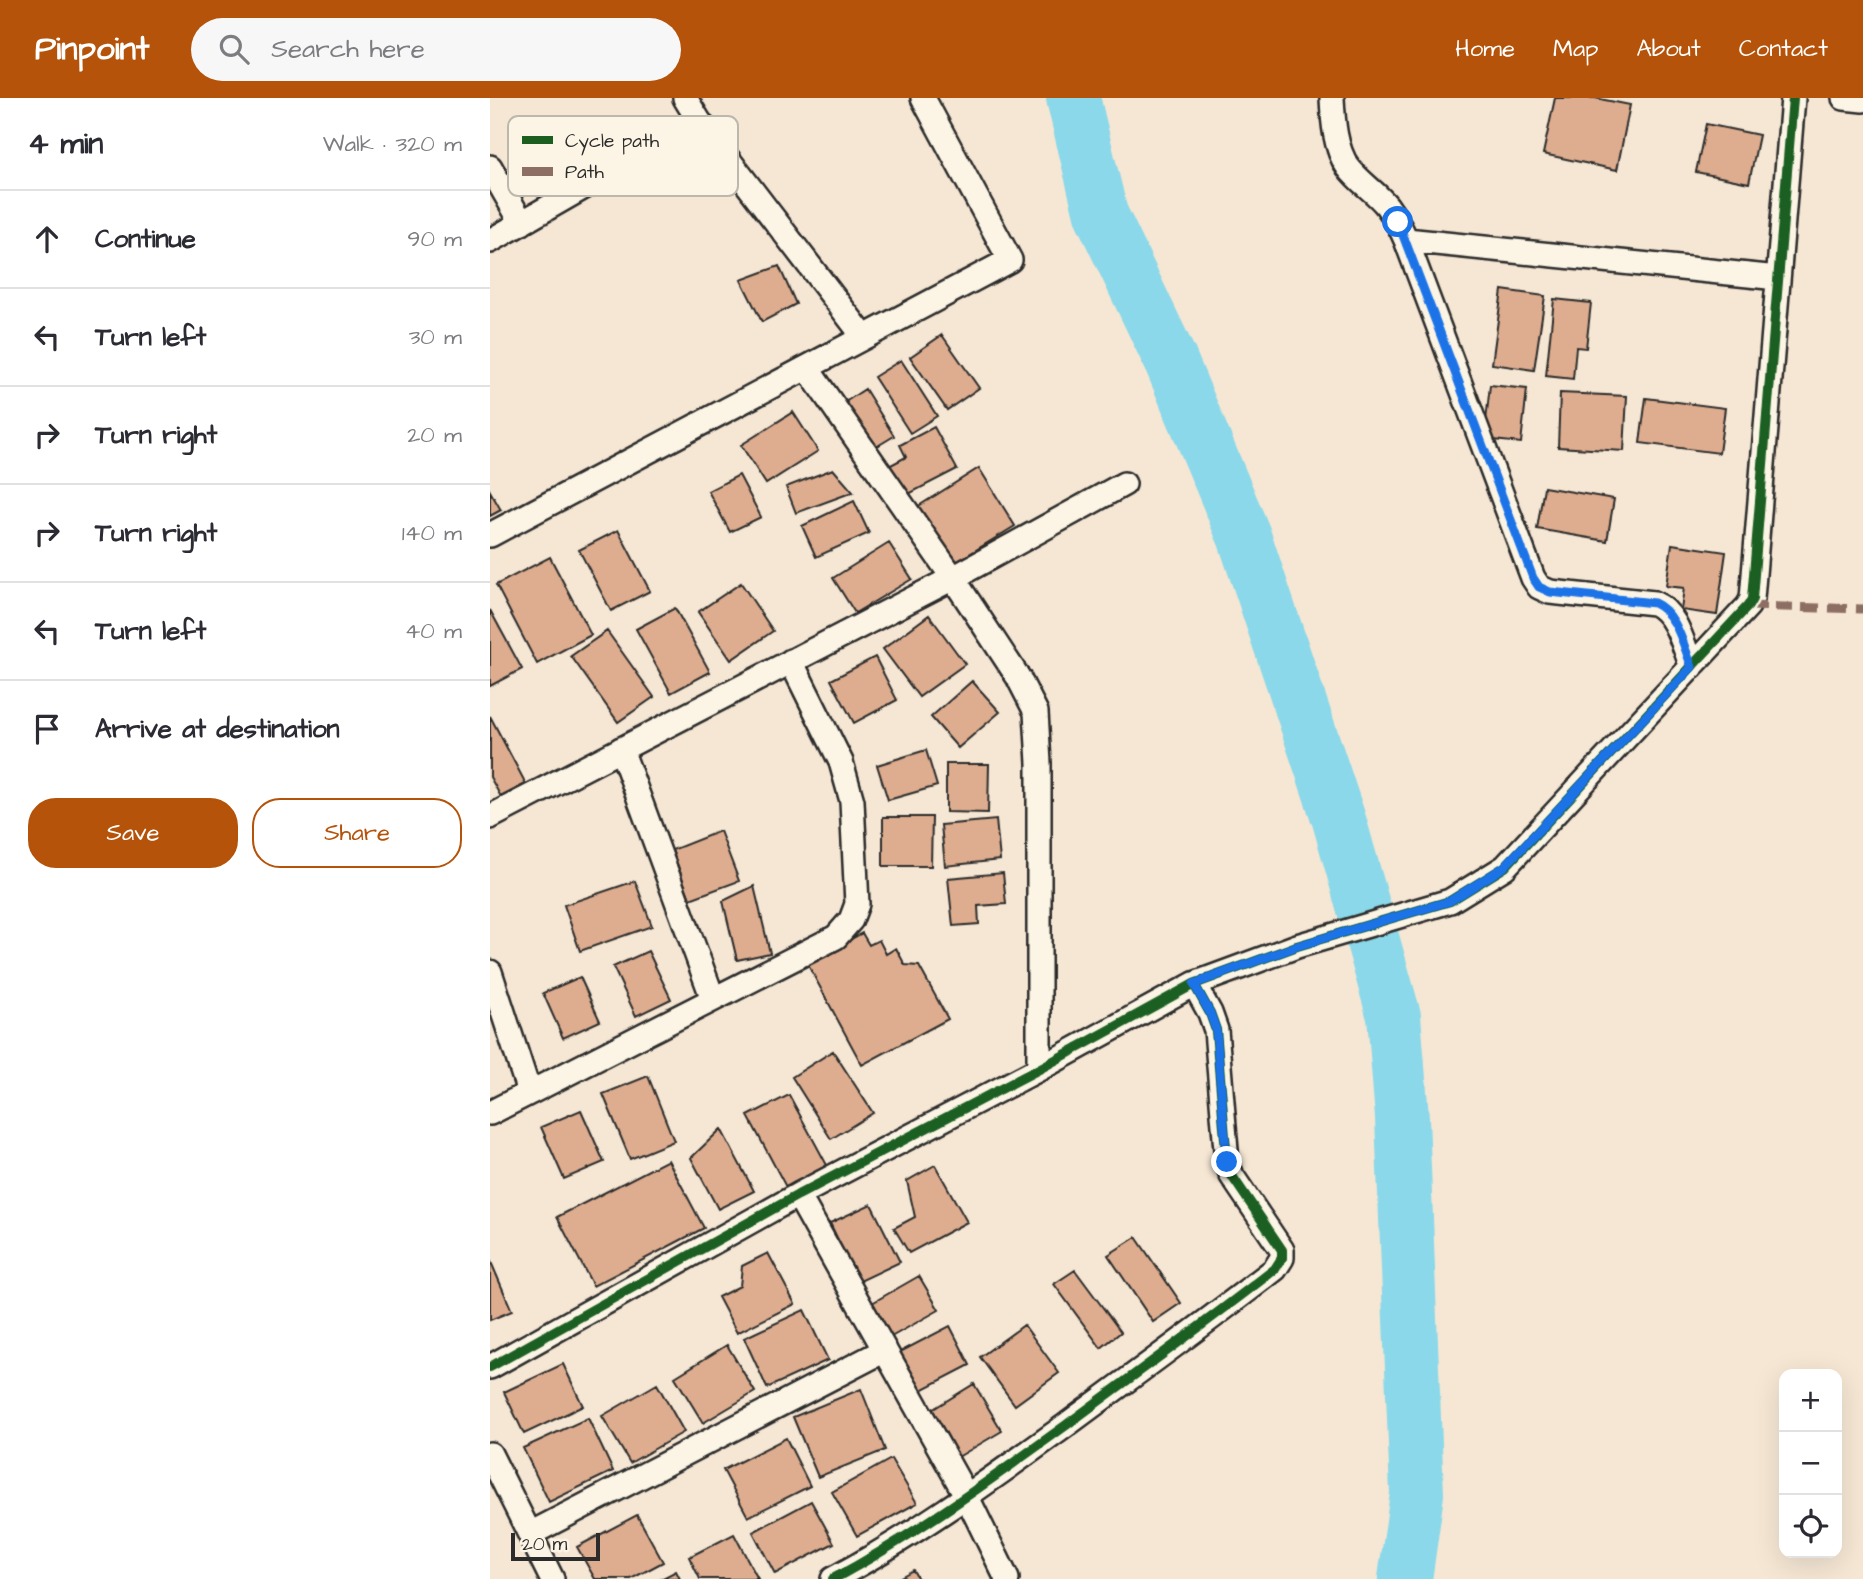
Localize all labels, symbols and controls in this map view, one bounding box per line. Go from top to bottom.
search box [191,18,681,81]
text: Pinpoint [35,26,149,72]
icon: search [215,30,253,68]
text: Search here [271,31,425,67]
text: Home [1455,32,1515,66]
text: Map [1553,32,1598,66]
text: About [1636,32,1701,66]
text: Contact [1739,32,1828,66]
legend [508,116,738,196]
text: 4 min [28,123,103,165]
text: Walk · 320 m [323,128,462,160]
text: Cycle path [565,128,660,156]
text: Path [565,159,604,186]
route start [1382,206,1413,237]
icon: ahead [28,220,66,258]
text: Continue [95,221,196,257]
text: 90 m [407,223,462,255]
icon: left [28,318,66,356]
text: Turn left [95,319,206,355]
text: 30 m [409,321,462,353]
icon: right [28,416,66,454]
text: Turn right [95,417,217,453]
text: 20 m [407,419,462,451]
icon: right [28,514,66,552]
text: Turn right [95,515,217,551]
text: 140 m [402,517,462,549]
icon: left [28,612,66,650]
text: Turn left [95,613,206,649]
text: 40 m [405,615,462,647]
icon: arrive [28,710,66,748]
text: Arrive at destination [95,711,340,747]
button: Save [28,798,238,868]
button: Share [252,798,462,868]
route end [1211,1146,1242,1177]
map controls [1779,1369,1842,1558]
button: + [1779,1369,1842,1432]
button: − [1779,1432,1842,1495]
button: locate [1779,1495,1842,1558]
scale bar [511,1530,600,1562]
text: 20 m [522,1531,567,1558]

